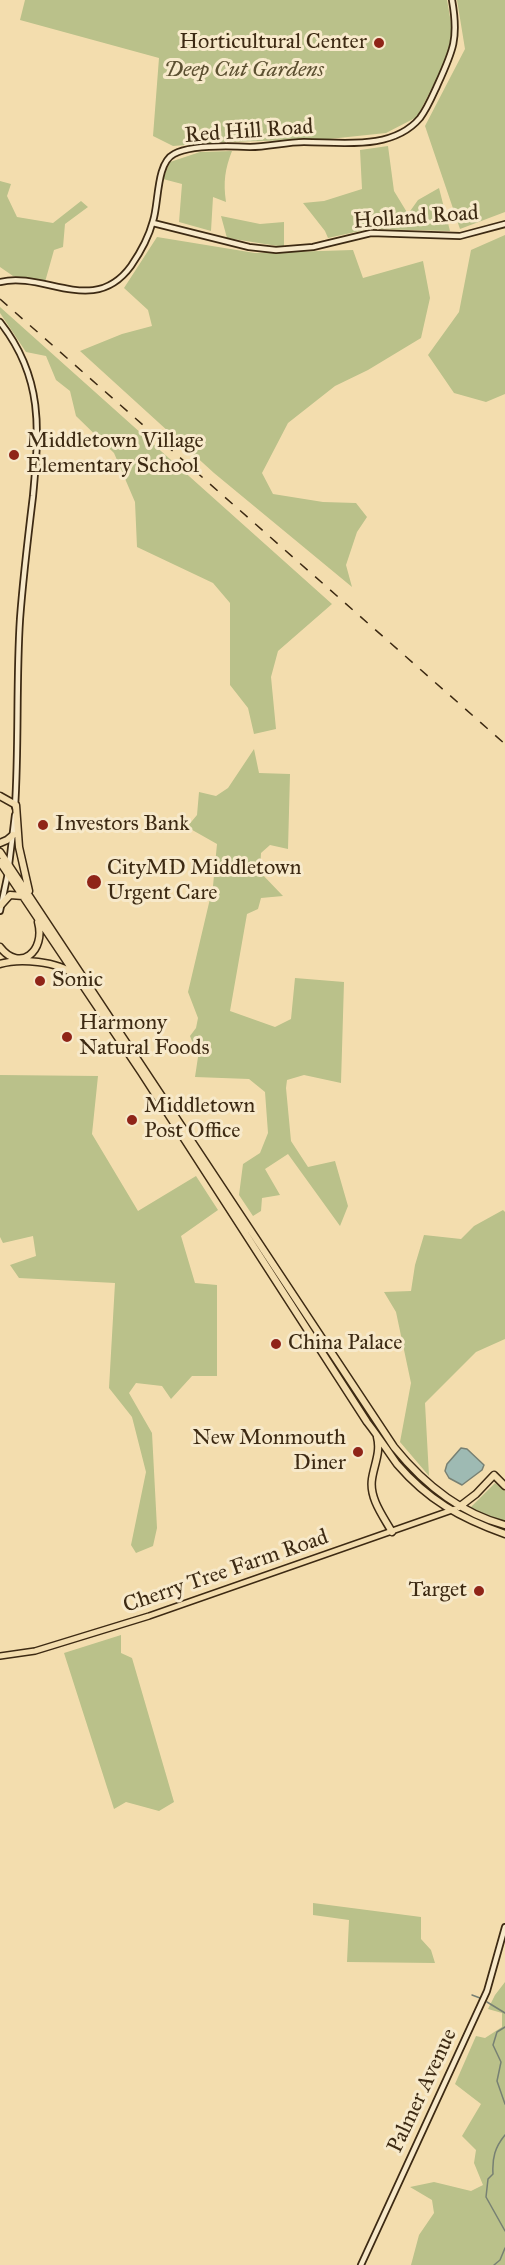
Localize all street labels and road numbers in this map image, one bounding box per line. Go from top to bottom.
street label: Red Hill Road [184,114,314,150]
street label: Holland Road [352,200,480,236]
street label: Cherry Tree Farm Road [120,1525,332,1619]
street label: Palmer Avenue [383,2025,463,2157]

